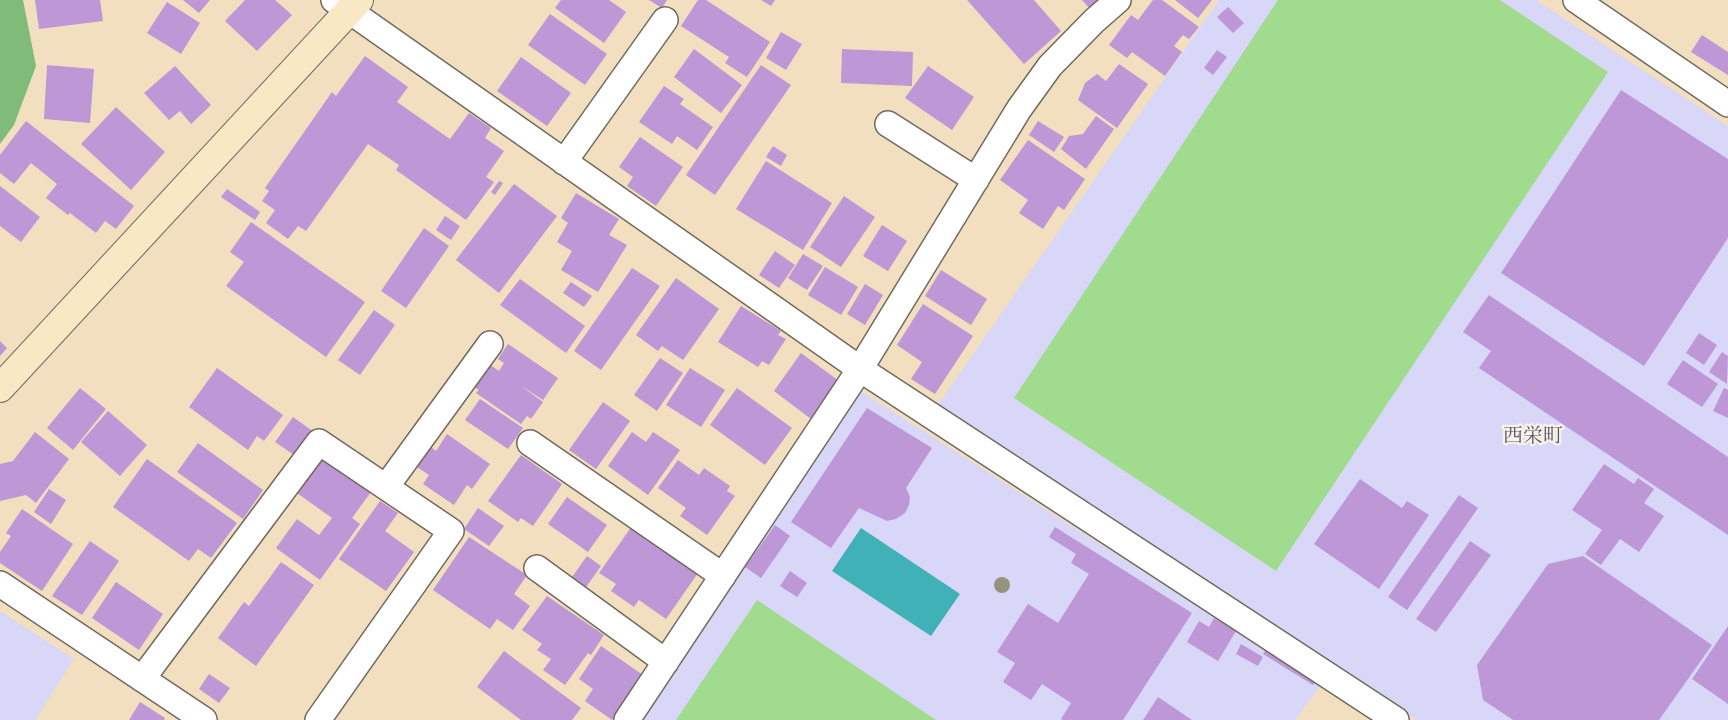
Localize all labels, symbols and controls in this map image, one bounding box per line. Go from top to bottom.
district label: 西栄町 [1503,425,1563,449]

